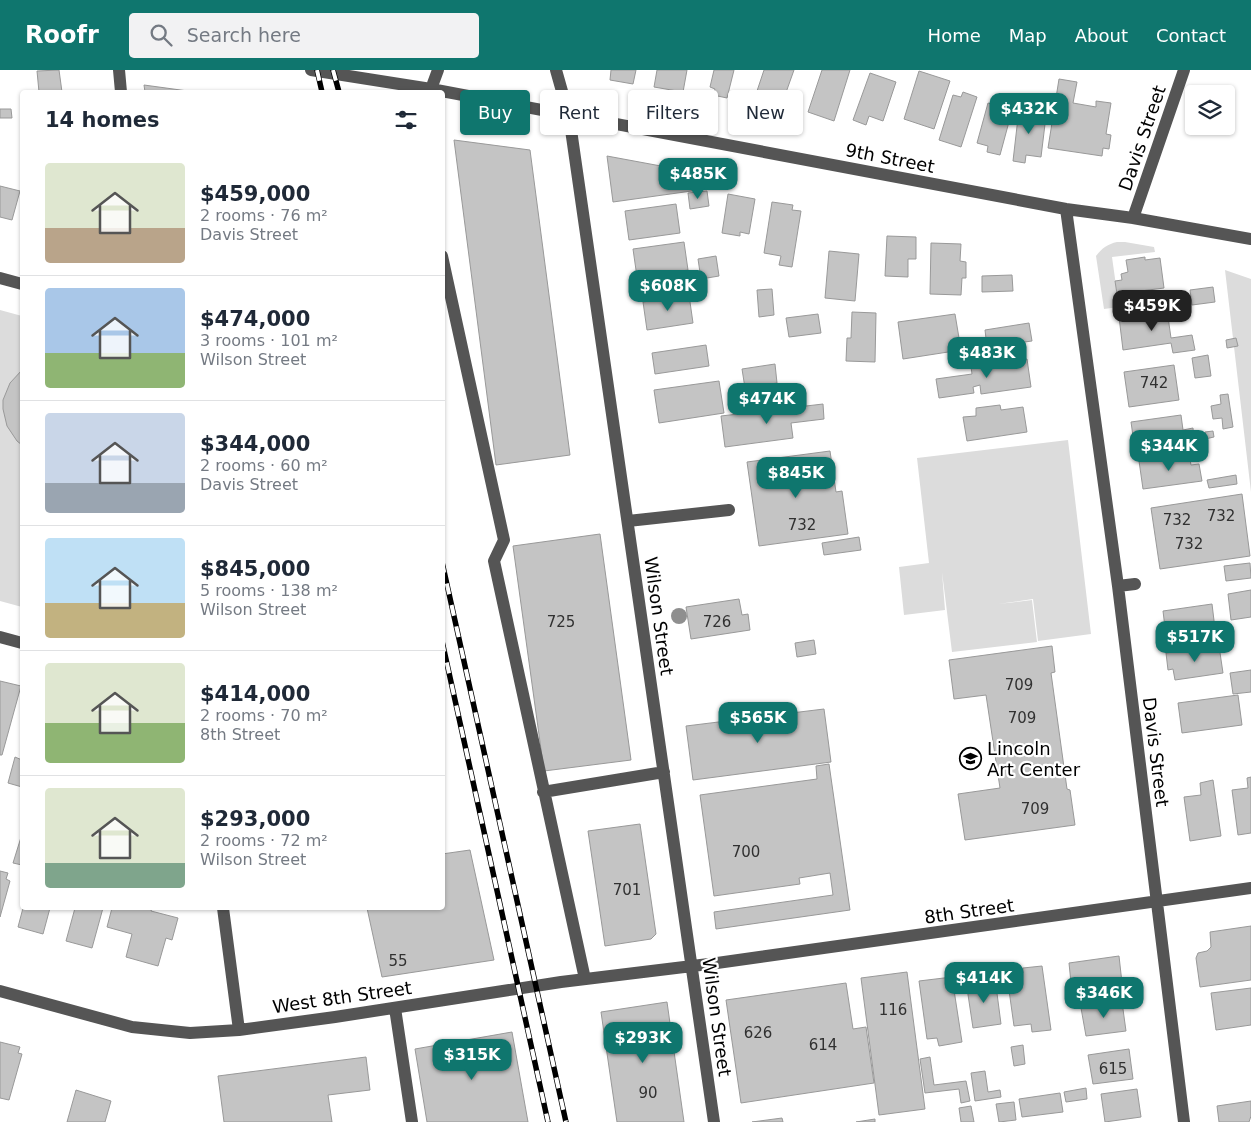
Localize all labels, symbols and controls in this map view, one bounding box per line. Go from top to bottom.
search box [129,13,479,58]
text: Roofr [25,21,99,49]
icon: search [147,21,175,49]
text: Search here [187,24,301,46]
text: Home [928,25,981,46]
text: Map [1009,25,1047,46]
text: About [1075,25,1128,46]
text: Contact [1156,25,1226,46]
street label: Davis Street [1114,82,1170,194]
map controls [1185,85,1235,135]
button: layers [1185,85,1235,135]
chip: Buy [460,90,530,135]
chip: Rent [540,90,618,135]
chip: Filters [628,90,718,135]
chip: New [728,90,803,135]
pin: $432K [994,92,1064,135]
text: $432K [1001,99,1057,118]
icon: filters [392,106,420,134]
text: 14 homes [45,108,160,132]
street label: 9th Street [844,139,936,177]
pin: $485K [663,158,733,200]
text: $485K [670,164,726,183]
text: $459,000 [200,182,310,206]
icon: home [85,183,145,243]
text: 2 rooms · 76 m² [200,206,328,225]
text: Davis Street [200,225,298,244]
pin: $608K [633,270,703,312]
text: $608K [640,276,696,295]
pin: $459K [1117,290,1187,332]
text: $459K [1124,296,1180,315]
text: $474,000 [200,307,310,331]
icon: home [85,308,145,368]
text: 3 rooms · 101 m² [200,331,338,350]
pin: $483K [952,336,1022,379]
text: $483K [959,343,1015,362]
text: Wilson Street [200,350,306,369]
house number: 742 [1140,374,1168,392]
pin: $474K [732,382,802,425]
text: $474K [739,389,795,408]
pin: $344K [1134,430,1204,472]
text: $344,000 [200,432,310,456]
icon: home [85,433,145,493]
text: $344K [1141,436,1197,455]
text: 2 rooms · 60 m² [200,456,328,475]
pin: $845K [761,456,831,499]
text: $845K [768,463,824,482]
text: Davis Street [200,475,298,494]
house number: 732 [1207,507,1235,525]
house number: 732 [1163,511,1191,529]
house number: 732 [788,516,816,534]
house number: 732 [1175,535,1203,553]
street label: Wilson Street [640,555,678,677]
text: $845,000 [200,557,310,581]
icon: home [85,558,145,618]
text: 5 rooms · 138 m² [200,581,338,600]
text: Wilson Street [200,600,306,619]
house number: 725 [547,613,575,631]
house number: 726 [703,613,731,631]
pin: $517K [1160,620,1230,663]
text: $517K [1167,627,1223,646]
house number: 709 [1005,676,1033,694]
text: $414,000 [200,682,310,706]
icon: home [85,683,145,743]
street label: Davis Street [1139,696,1173,808]
pin: $565K [723,702,793,744]
text: 2 rooms · 70 m² [200,706,328,725]
text: $565K [730,708,786,727]
house number: 709 [1008,709,1036,727]
text: 8th Street [200,725,280,744]
place label: Lincoln Art Center [987,738,1081,780]
school or university icon: Lincoln Art Center [959,746,983,770]
house number: 709 [1021,800,1049,818]
text: $293,000 [200,807,310,831]
icon: home [85,808,145,868]
text: 2 rooms · 72 m² [200,831,328,850]
house number: 700 [732,843,760,861]
text: Wilson Street [200,850,306,869]
house number: 701 [613,881,641,899]
street label: 8th Street [923,894,1015,928]
house number: 55 [388,952,408,970]
street label: Wilson Street [698,956,736,1078]
pin: $414K [949,962,1019,1004]
text: $414K [956,968,1012,987]
pin: $346K [1069,976,1139,1019]
street label: West 8th Street [271,977,413,1017]
text: $346K [1076,983,1132,1002]
house number: 116 [879,1001,907,1019]
pin: $293K [608,1022,678,1064]
house number: 626 [744,1024,772,1042]
text: $293K [615,1028,671,1047]
house number: 614 [809,1036,837,1054]
pin: $315K [437,1038,507,1081]
text: $315K [444,1045,500,1064]
house number: 615 [1099,1060,1127,1078]
house number: 90 [638,1084,658,1102]

